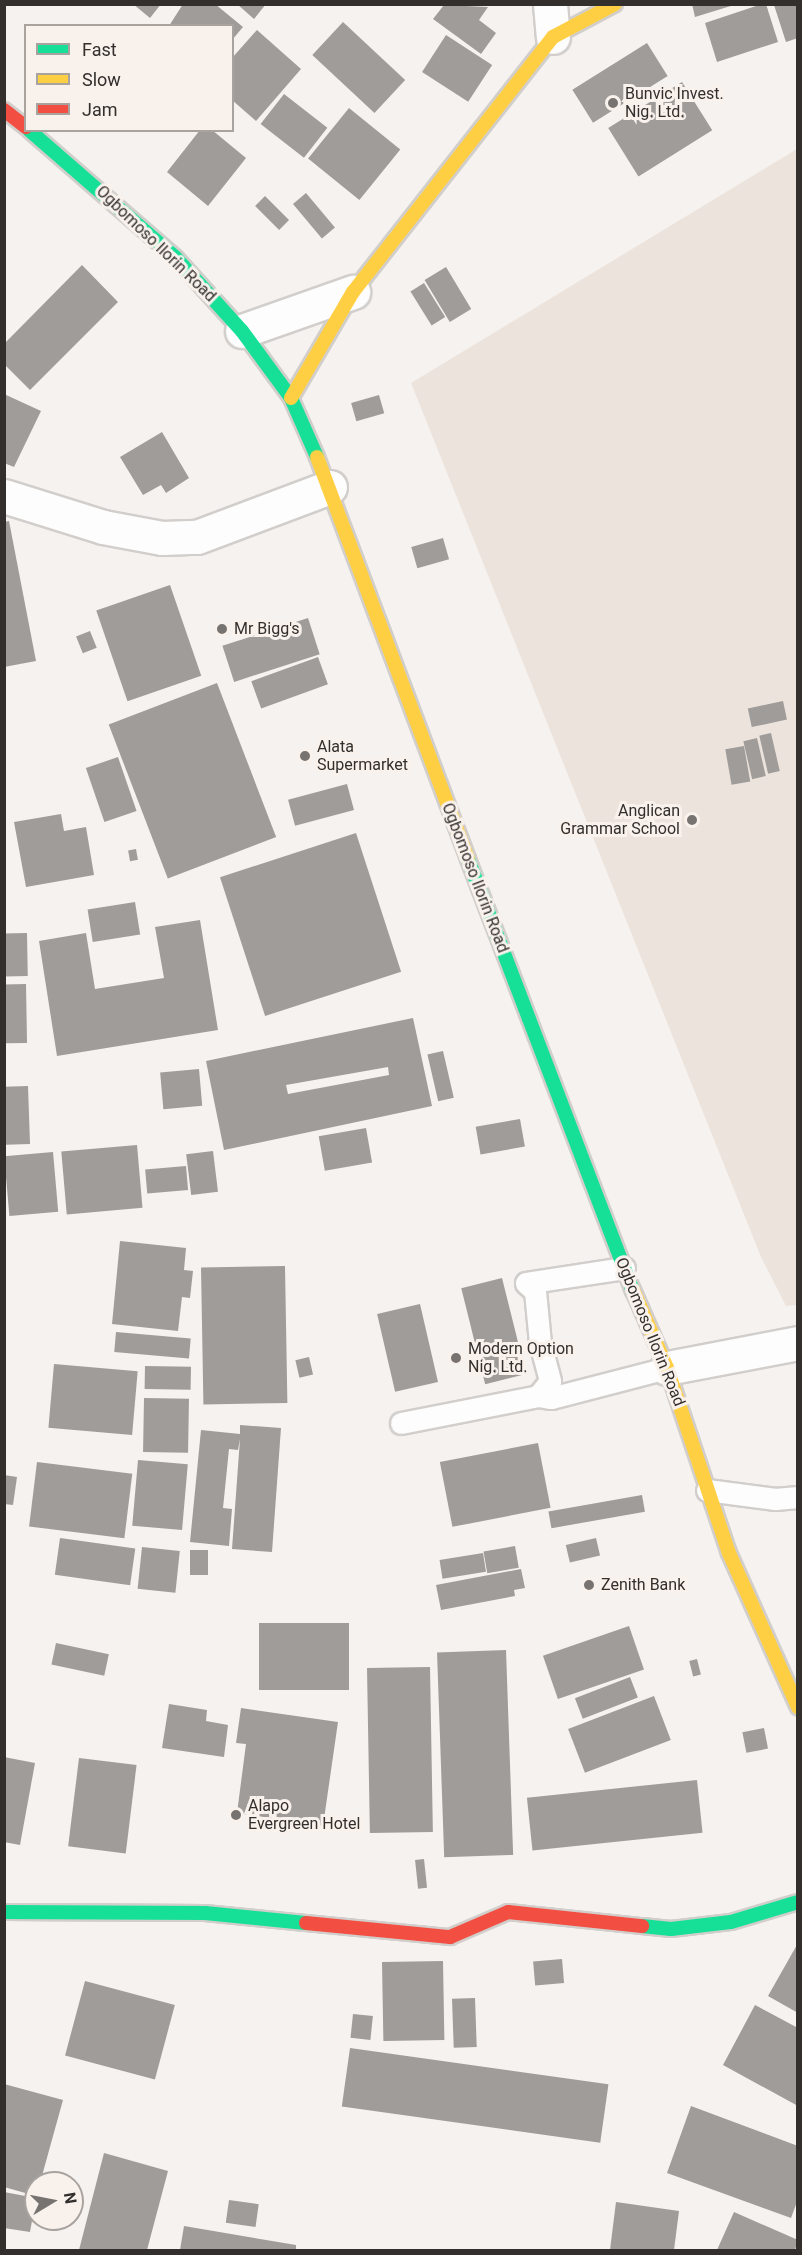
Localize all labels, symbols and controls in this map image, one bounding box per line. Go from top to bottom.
legend [24,24,234,132]
text: Fast [82,39,117,60]
text: Slow [82,69,121,90]
place label: Bunvic Invest. Nig. Ltd. [625,84,724,122]
marker: Bunvic Invest. Nig. Ltd. [606,96,620,110]
text: Jam [82,99,118,120]
street label: Ogbomoso Ilorin Road [92,182,220,306]
place label: Mr Bigg's [234,619,300,639]
marker: Mr Bigg's [215,622,229,636]
place label: Alata Supermarket [317,737,408,775]
marker: Alata Supermarket [298,749,312,763]
street label: Ogbomoso Ilorin Road [438,800,512,956]
place label: Anglican Grammar School [560,801,680,839]
marker: Anglican Grammar School [685,813,699,827]
street label: Ogbomoso Ilorin Road [611,1255,689,1409]
place label: Modern Option Nig. Ltd. [468,1339,574,1377]
marker: Modern Option Nig. Ltd. [449,1351,463,1365]
place label: Zenith Bank [601,1575,685,1595]
marker: Zenith Bank [582,1578,596,1592]
place label: Alapo Evergreen Hotel [248,1796,360,1834]
marker: Alapo Evergreen Hotel [229,1808,243,1822]
north arrow [24,2171,84,2231]
text: N [60,2191,81,2205]

